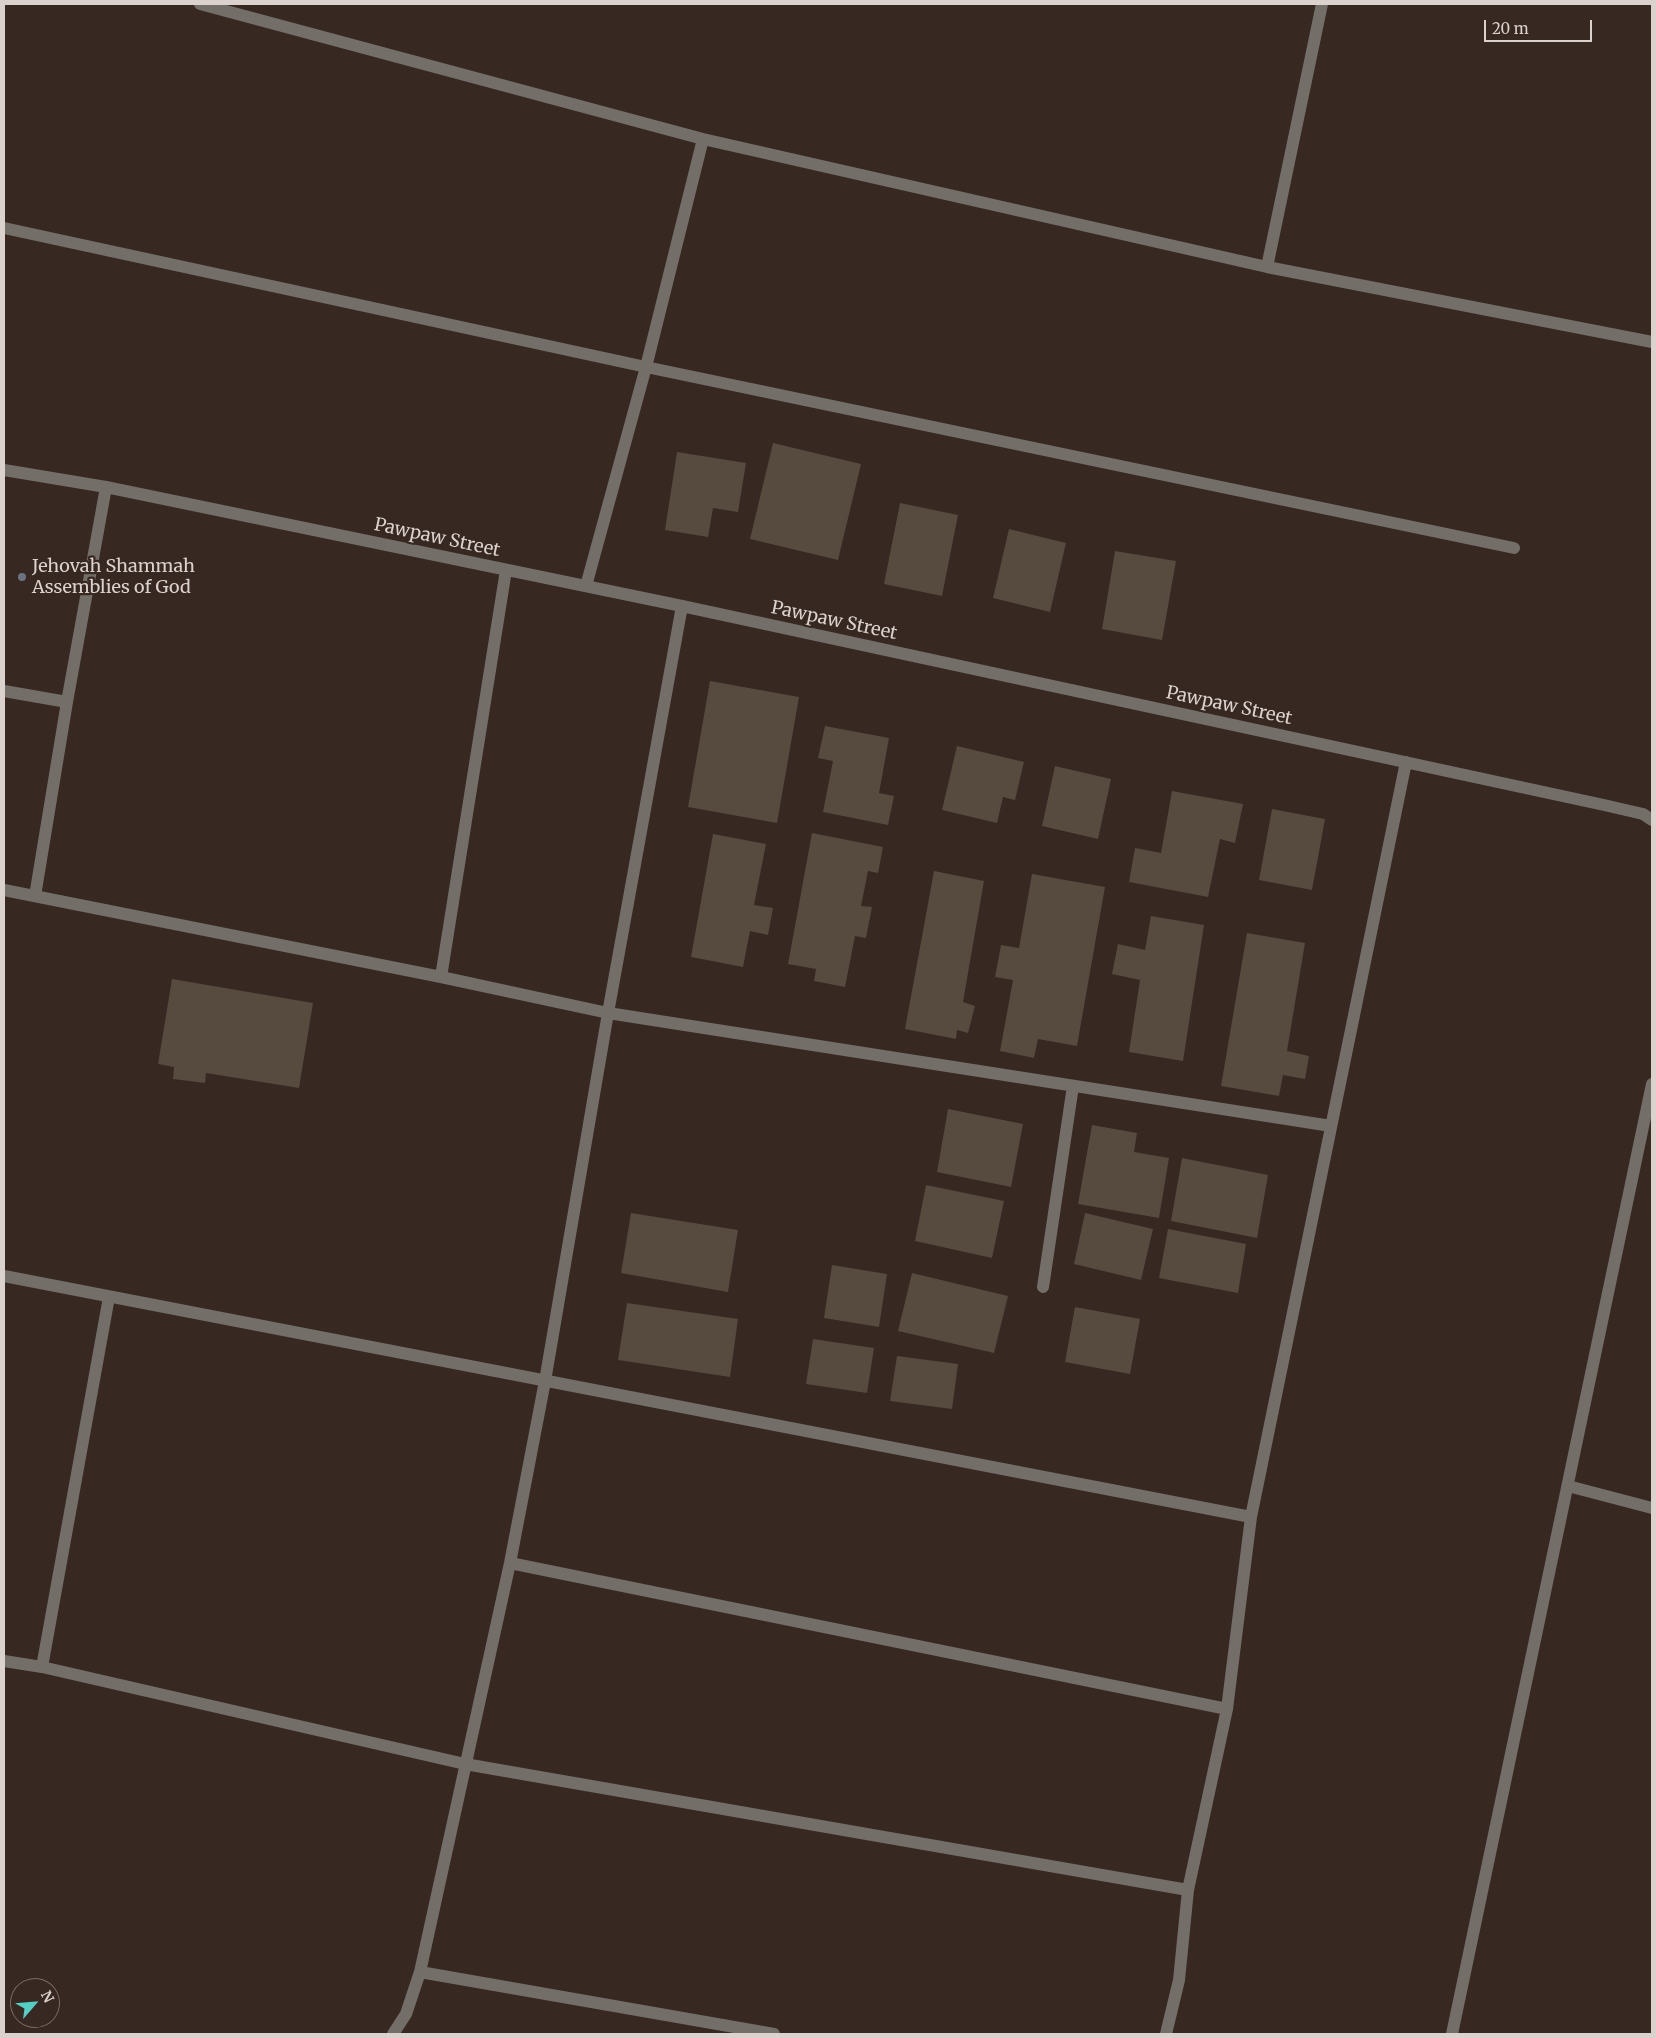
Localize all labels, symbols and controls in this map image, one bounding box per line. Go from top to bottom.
scale bar [1486,10,1594,42]
text: 20 m [1492,19,1529,38]
street label: Pawpaw Street [372,514,502,562]
place label: Jehovah Shammah Assemblies of God [32,556,195,598]
marker: Jehovah Shammah Assemblies of God [16,571,28,583]
street label: Pawpaw Street [769,597,899,645]
street label: Pawpaw Street [1164,682,1294,730]
north arrow [10,1978,60,2028]
text: N [37,1988,58,2006]

